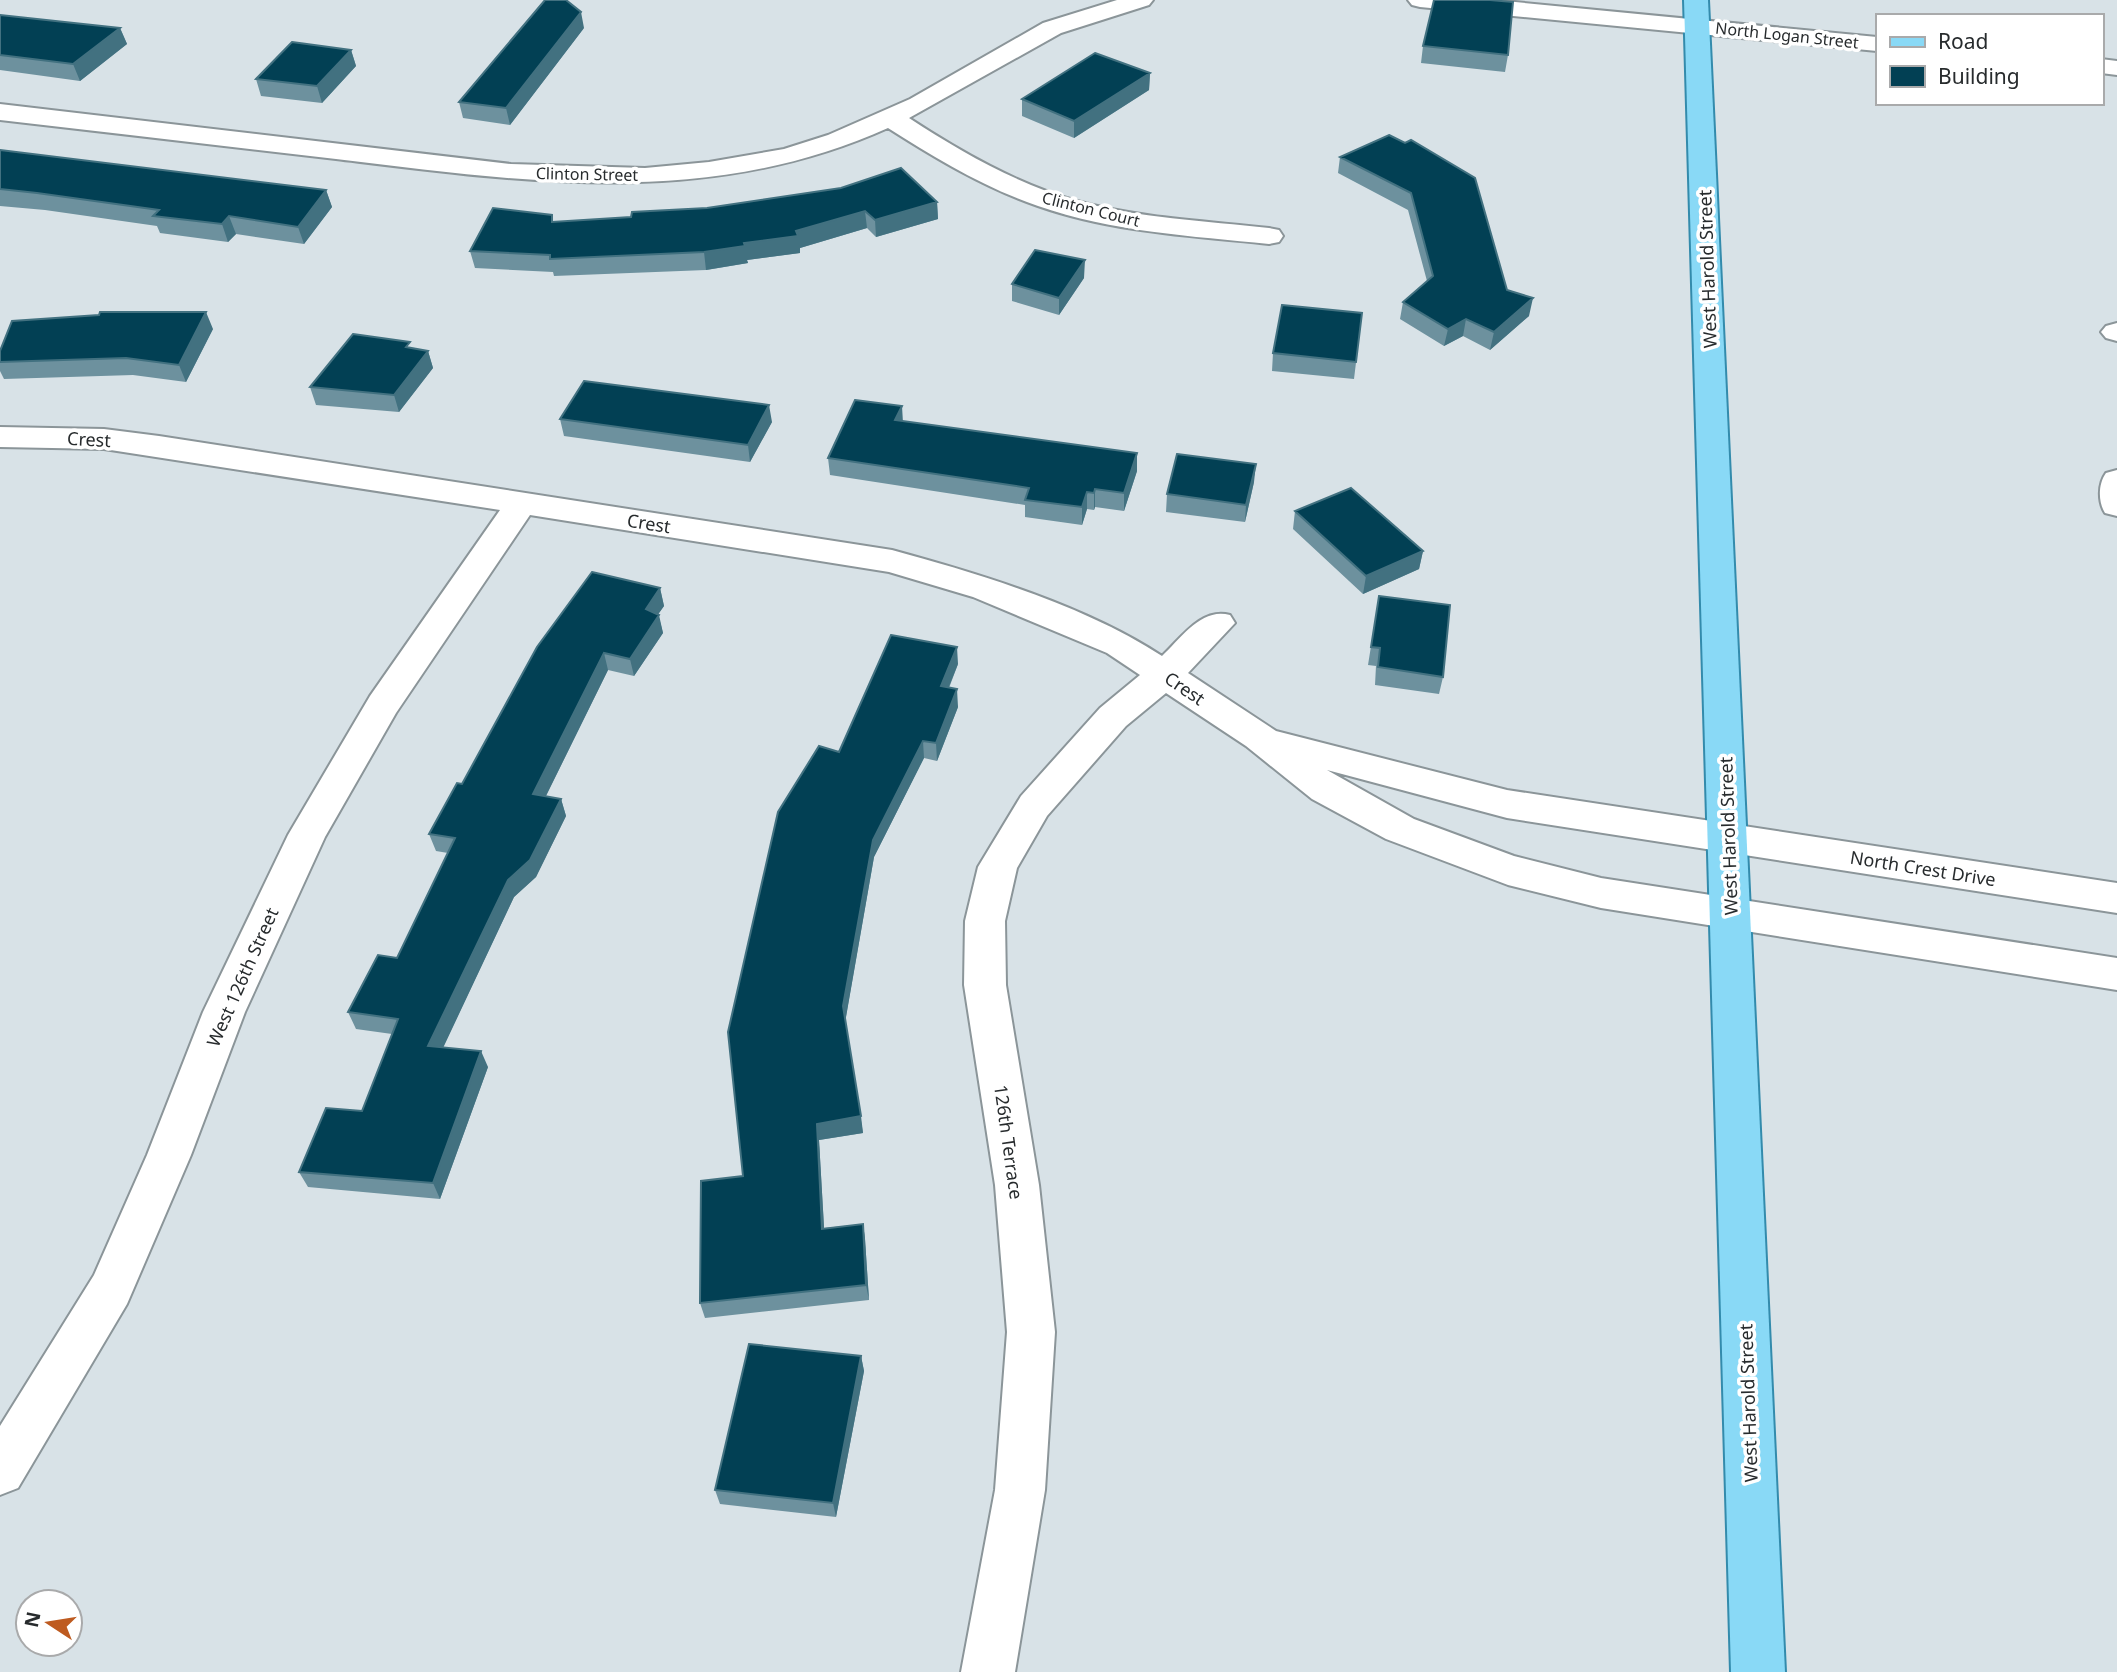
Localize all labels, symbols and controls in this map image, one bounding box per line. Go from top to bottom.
legend [1876,14,2103,105]
street label: North Logan Street [1714,17,1860,53]
text: Road [1938,27,1988,55]
text: Building [1938,62,2020,90]
street label: Clinton Street [536,162,639,186]
street label: Clinton Court [1040,186,1142,232]
street label: West Harold Street [1692,189,1722,349]
street label: Crest [67,426,112,452]
street label: Crest [626,508,673,538]
street label: Crest [1160,666,1210,710]
street label: West Harold Street [1713,756,1743,916]
street label: North Crest Drive [1848,845,1998,891]
street label: West 126th Street [201,903,284,1050]
street label: 126th Terrace [989,1083,1029,1201]
street label: West Harold Street [1733,1323,1763,1483]
north arrow [14,1588,84,1658]
text: N [18,1609,47,1630]

